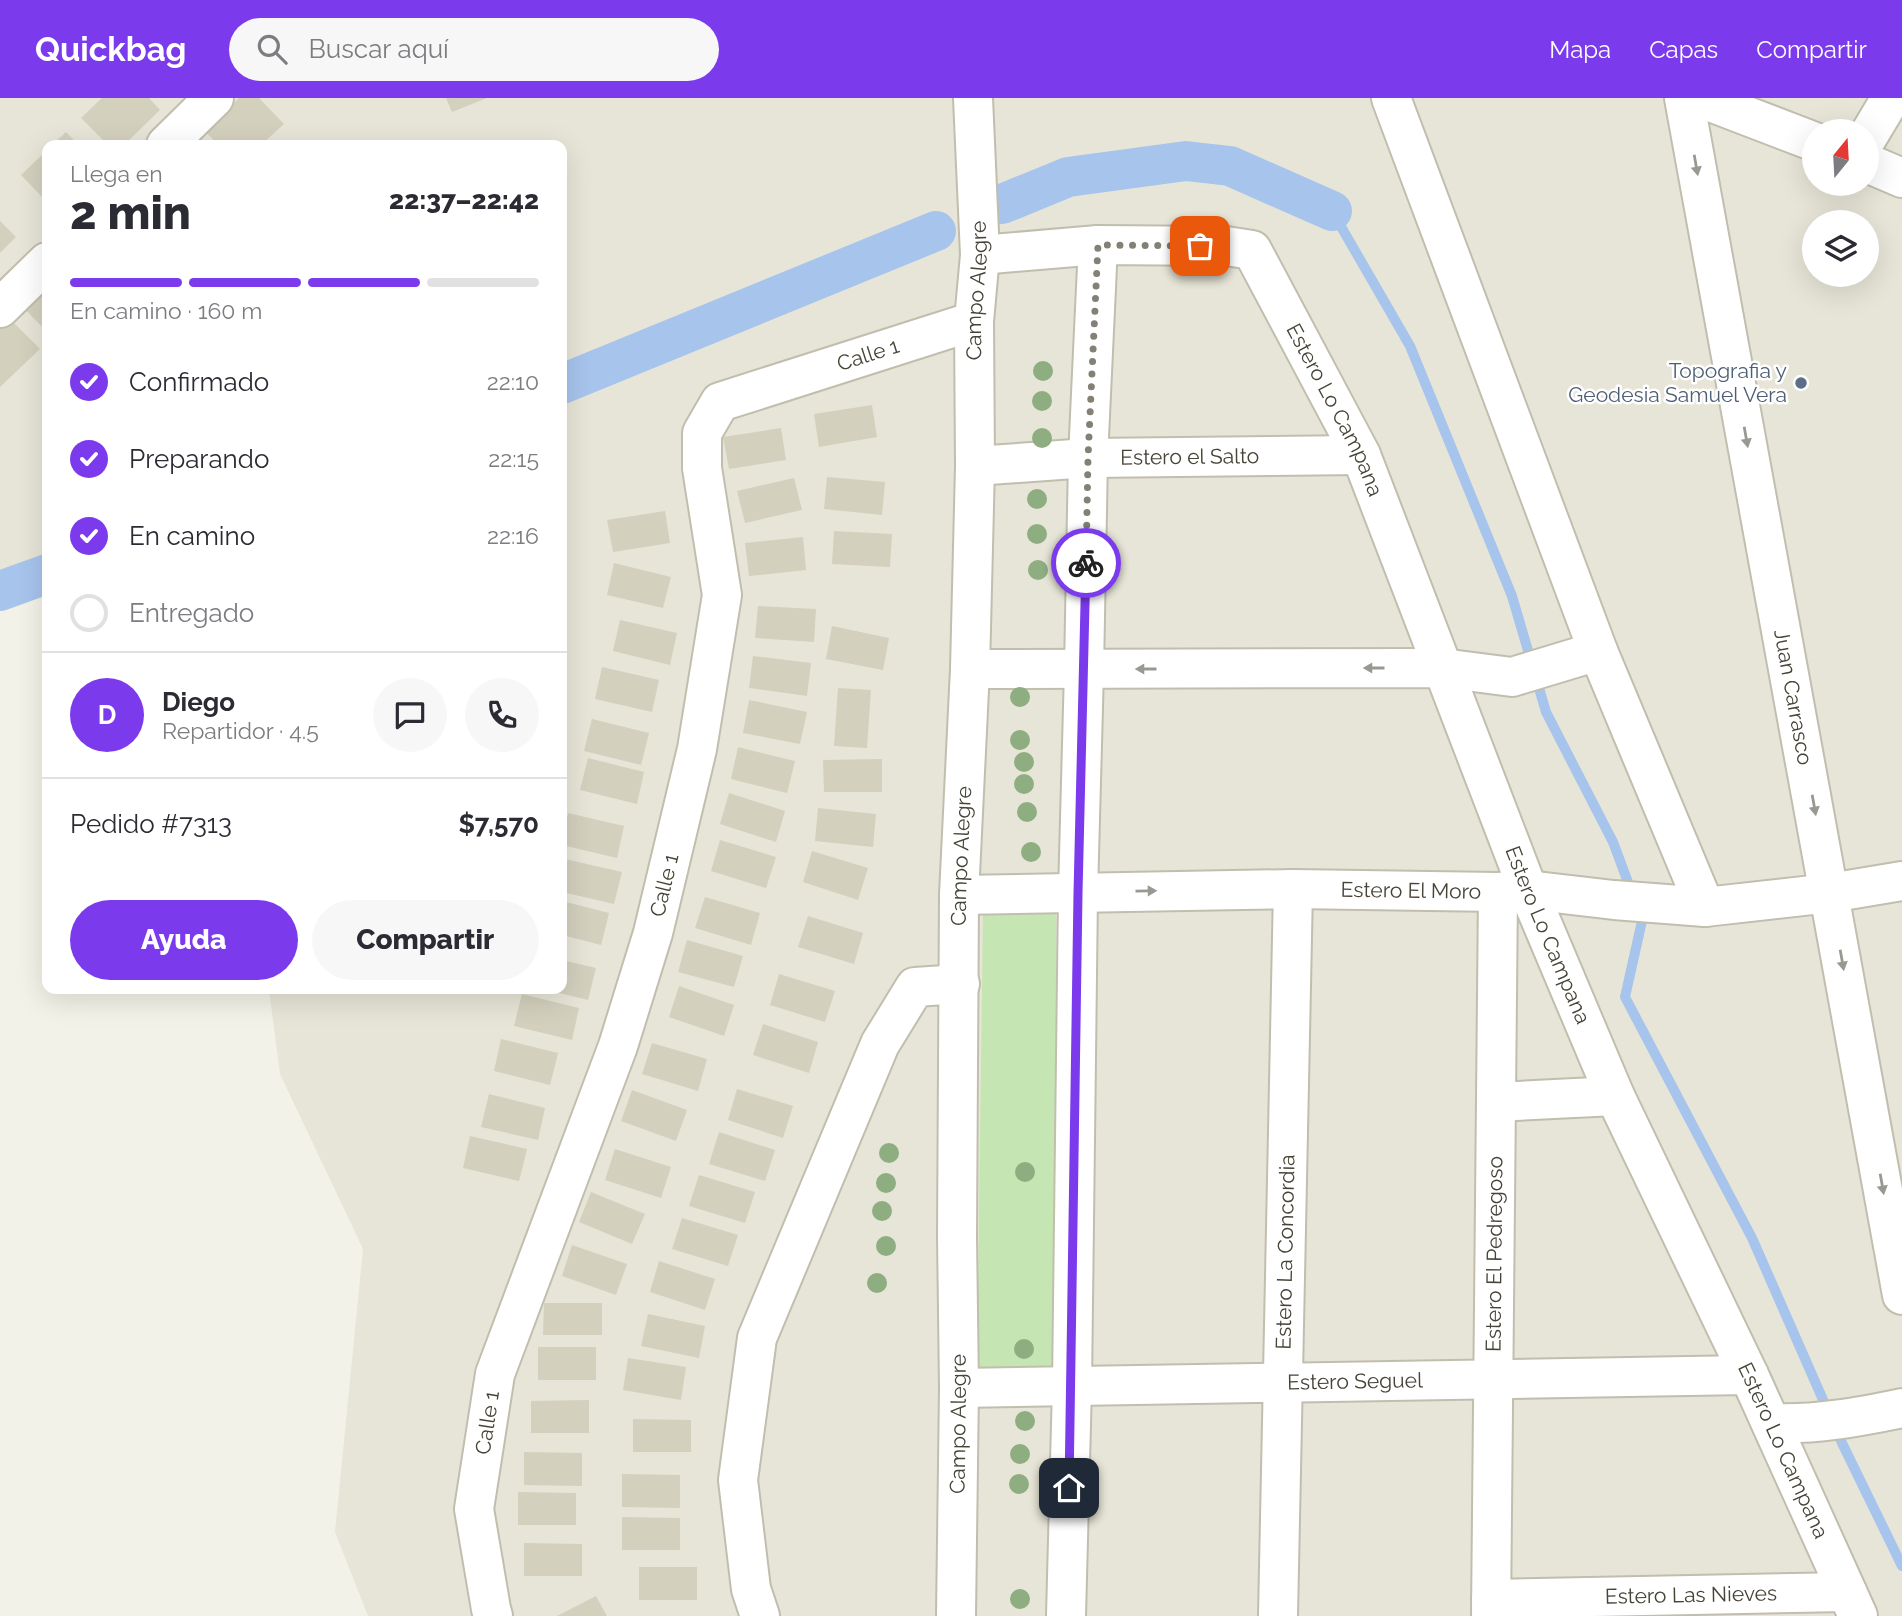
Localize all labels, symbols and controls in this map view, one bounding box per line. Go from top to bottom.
search box [229,18,719,81]
text: Quickbag [35,30,187,69]
icon: search [253,30,291,68]
text: Buscar aquí [309,34,449,64]
text: Mapa [1549,35,1611,64]
text: Capas [1649,35,1718,64]
text: Compartir [1756,35,1867,64]
north arrow [1802,119,1880,196]
map controls [1802,119,1879,287]
one-way arrow [1691,154,1702,176]
text: Llega en [70,160,163,187]
text: 22:37–22:42 [389,185,539,215]
text: 2 min [70,186,191,240]
button: layers [1802,210,1879,287]
pin [1170,216,1230,276]
street label: Campo Alegre [961,220,992,360]
icon: bag [1181,227,1219,265]
text: En camino · 160 m [70,297,262,324]
street label: Estero Lo Campana [1281,319,1389,500]
street label: Calle 1 [834,333,902,376]
place label: Topografia y Geodesia Samuel Vera [1568,358,1787,407]
icon: check [70,363,108,401]
text: Confirmado [129,367,269,397]
text: 22:10 [487,368,539,395]
marker: Topografia y Geodesia Samuel Vera [1793,375,1809,391]
one-way arrow [1741,426,1752,448]
icon: check [70,440,108,478]
street label: Estero el Salto [1120,443,1259,470]
text: Preparando [129,444,269,474]
text: 22:15 [488,445,539,472]
icon: check [70,517,108,555]
text: En camino [129,521,255,551]
text: 22:16 [487,522,539,549]
courier [1051,528,1121,598]
icon: bike [1067,544,1105,582]
text: Entregado [129,598,254,628]
street label: Juan Carrasco [1769,627,1818,767]
one-way arrow [1362,662,1384,674]
one-way arrow [1135,663,1157,675]
button: chat [373,678,447,752]
button: phone [465,678,539,752]
text: Diego [162,687,235,717]
text: D [98,700,116,730]
text: Repartidor · 4.5 [162,717,319,744]
street label: Campo Alegre [946,786,976,926]
one-way arrow [1808,794,1819,816]
text: Pedido #7313 [70,809,232,839]
text: $7,570 [458,809,539,839]
street label: Estero Lo Campana [1500,842,1596,1028]
street label: Calle 1 [644,851,684,919]
street label: Estero El Moro [1340,877,1481,904]
one-way arrow [1135,886,1157,897]
button: Ayuda [70,900,298,980]
button: Compartir [312,900,539,980]
one-way arrow [1837,950,1848,972]
street label: Estero La Concordia [1270,1154,1300,1350]
street label: Estero El Pedregoso [1481,1156,1507,1352]
one-way arrow [1877,1173,1888,1195]
street label: Campo Alegre [945,1354,971,1494]
street label: Estero Lo Campana [1733,1358,1834,1542]
street label: Estero Seguel [1287,1367,1423,1395]
street label: Calle 1 [470,1389,504,1456]
pin [1039,1458,1099,1518]
icon: home [1050,1469,1088,1507]
street label: Estero Las Nieves [1605,1580,1777,1609]

